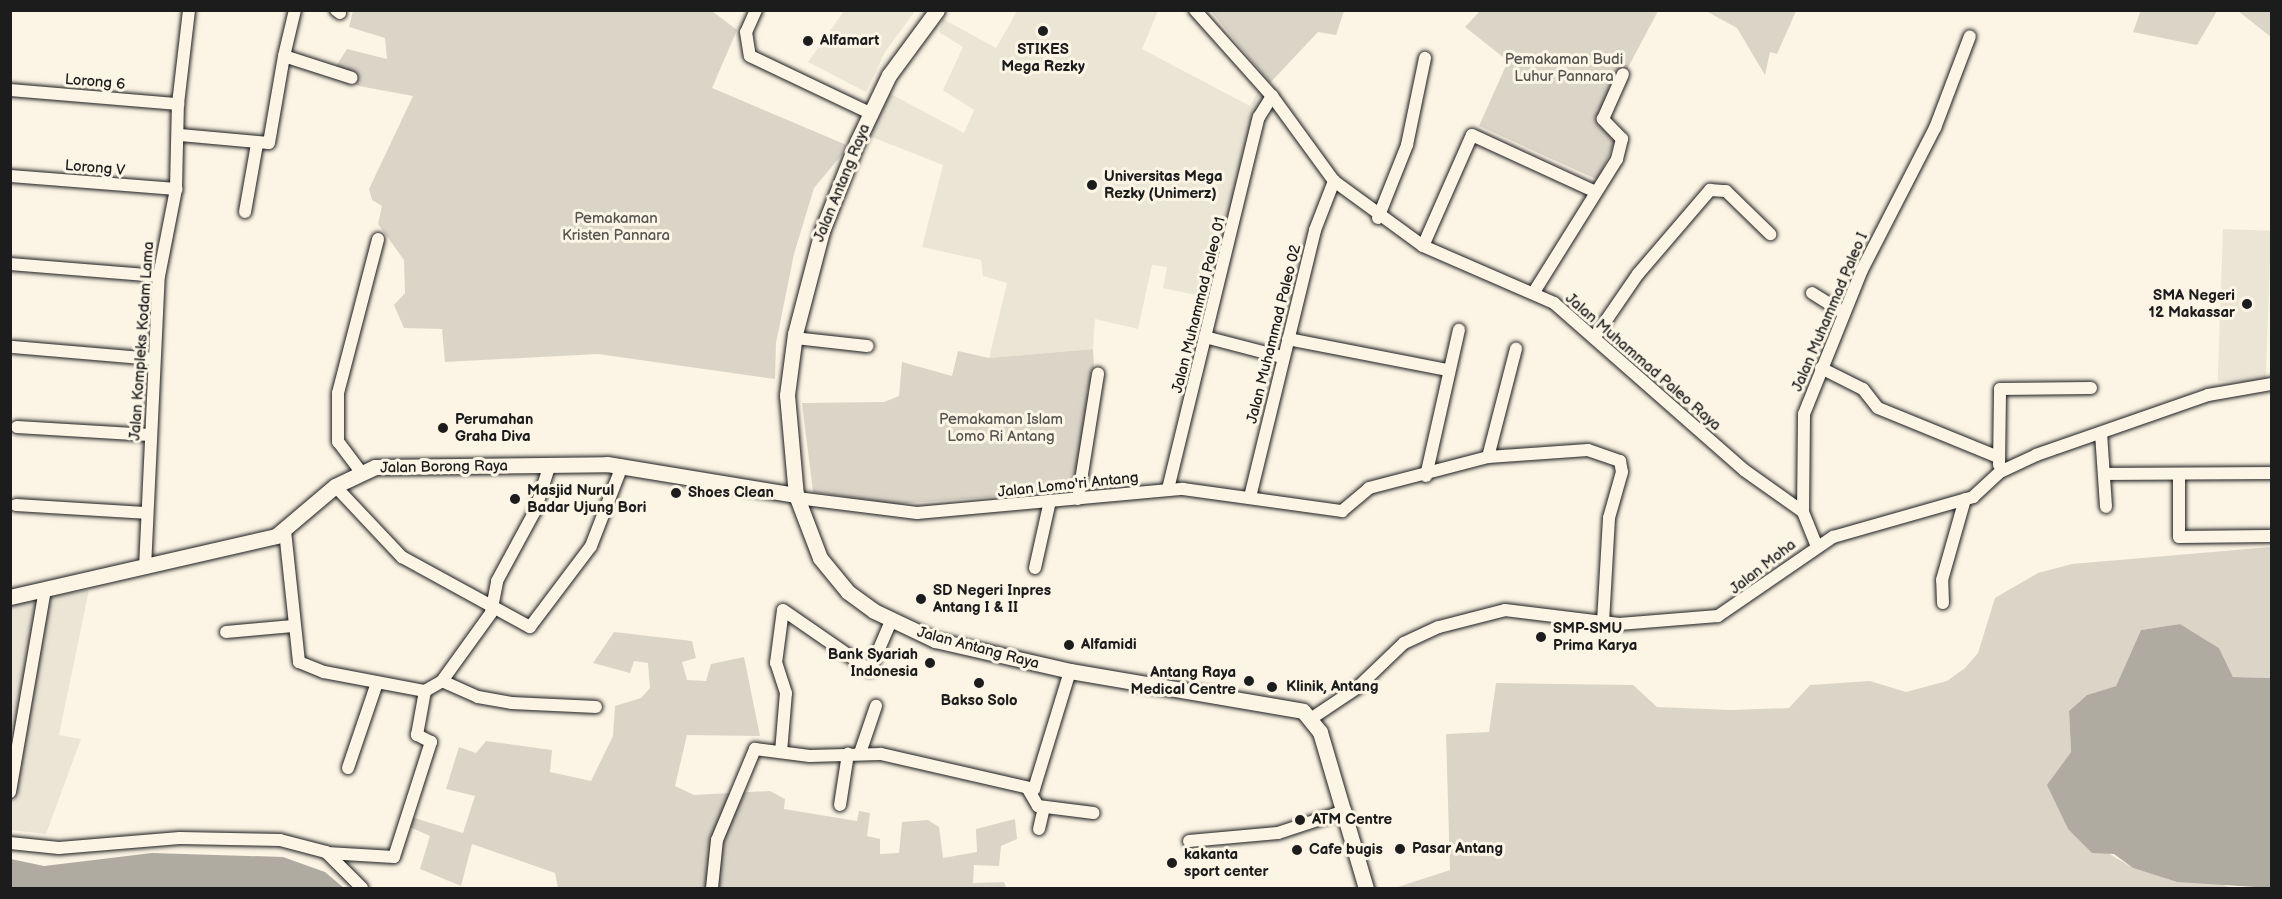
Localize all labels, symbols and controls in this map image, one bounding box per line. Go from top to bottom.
marker: STIKES Mega Rezky [1036,24,1050,38]
place label: Alfamart [820,32,879,50]
marker: Alfamart [801,34,815,48]
place label: STIKES Mega Rezky [1001,40,1085,75]
park label: Pemakaman Budi Luhur Pannara [1505,50,1623,85]
street label: Lorong 6 [64,70,126,94]
street label: Jalan Antang Raya [810,121,874,245]
street label: Lorong V [64,156,126,180]
place label: Universitas Mega Rezky (Unimerz) [1104,167,1223,202]
marker: Universitas Mega Rezky (Unimerz) [1085,178,1099,192]
park label: Pemakaman Kristen Pannara [562,209,670,244]
street label: Jalan Muhammad Paleo 01 [1168,215,1230,395]
street label: Jalan Muhammad Paleo I [1788,230,1872,394]
street label: Jalan Kompleks Kodam Lama [126,241,158,441]
street label: Jalan Muhammad Paleo 02 [1243,243,1305,425]
place label: SMA Negeri 12 Makassar [2149,286,2235,321]
street label: Jalan Muhammad Paleo Raya [1561,289,1725,435]
marker: SMA Negeri 12 Makassar [2240,297,2254,311]
place label: Perumahan Graha Diva [455,410,533,445]
park label: Pemakaman Islam Lomo Ri Antang [939,410,1063,445]
marker: Perumahan Graha Diva [436,421,450,435]
street label: Jalan Borong Raya [380,457,508,477]
street label: Jalan Lomo'ri Antang [997,469,1139,501]
place label: Masjid Nurul Badar Ujung Bori [527,481,646,516]
place label: Shoes Clean [688,484,774,502]
marker: Shoes Clean [669,486,683,500]
marker: Masjid Nurul Badar Ujung Bori [508,492,522,506]
street label: Jalan Moha [1727,536,1799,598]
place label: SD Negeri Inpres Antang I & II [933,581,1051,616]
marker: SD Negeri Inpres Antang I & II [914,592,928,606]
place label: SMP-SMU Prima Karya [1553,619,1637,654]
street label: Jalan Antang Raya [915,623,1041,673]
marker: SMP-SMU Prima Karya [1534,630,1548,644]
place label: Alfamidi [1081,636,1137,654]
marker: Alfamidi [1062,638,1076,652]
place label: Bank Syariah Indonesia [828,645,918,680]
marker: Bank Syariah Indonesia [923,656,937,670]
place label: Antang Raya Medical Centre [1130,663,1236,698]
marker: Antang Raya Medical Centre [1240,672,1258,690]
marker: Bakso Solo [972,676,986,690]
marker: Klinik, Antang [1263,678,1281,696]
place label: Klinik, Antang [1286,678,1378,696]
place label: Bakso Solo [941,692,1017,710]
place label: ATM Centre [1312,811,1392,829]
marker: ATM Centre [1293,813,1307,827]
place label: Pasar Antang [1412,840,1503,858]
place label: Cafe bugis [1309,841,1383,859]
marker: Pasar Antang [1393,842,1407,856]
marker: Cafe bugis [1290,843,1304,857]
place label: kakanta sport center [1184,845,1268,880]
marker: kakanta sport center [1165,856,1179,870]

